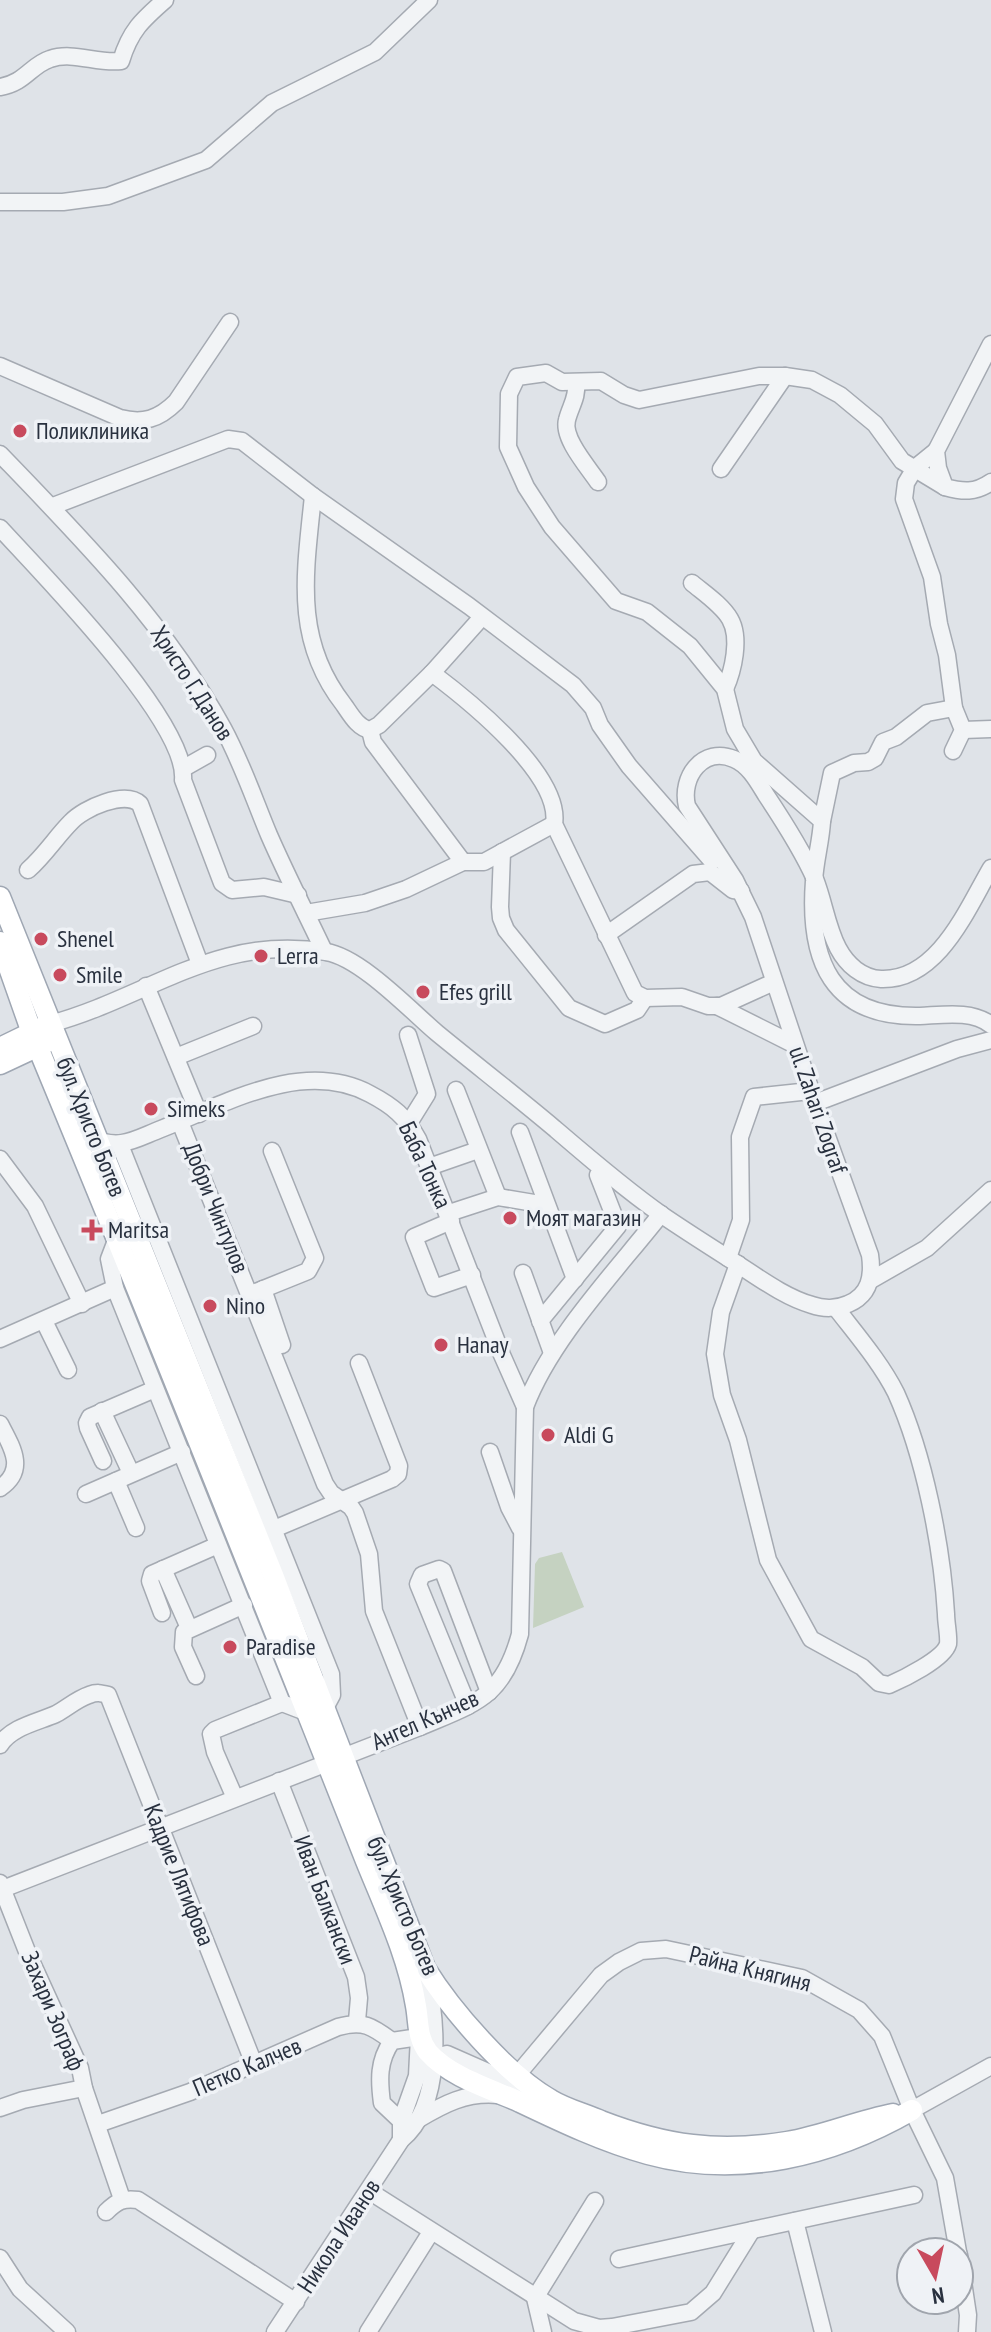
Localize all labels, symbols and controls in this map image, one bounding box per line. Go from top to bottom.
place label: Поликлиника [36,415,149,446]
marker: Поликлиника [11,422,29,440]
street label: Христо Г. Данов [144,619,241,746]
place label: Shenel [57,923,114,954]
marker: Shenel [32,930,50,948]
place label: Lerra [277,940,319,971]
marker: Lerra [252,947,270,965]
place label: Smile [76,959,123,990]
marker: Smile [51,966,69,984]
place label: Efes grill [439,976,512,1007]
marker: Efes grill [414,983,432,1001]
street label: ul. Zahari Zograf [782,1042,855,1178]
street label: бул. Христо Ботев [49,1052,134,1201]
place label: Simeks [167,1093,225,1124]
marker: Simeks [142,1100,160,1118]
street label: Баба Тонка [392,1116,459,1213]
street label: Добри Чинтулов [176,1138,257,1278]
place label: Моят магазин [526,1202,641,1233]
marker: Моят магазин [501,1209,519,1227]
place label: Maritsa [108,1214,169,1245]
marker: Maritsa [83,1221,101,1239]
place label: Nino [226,1290,265,1321]
marker: Nino [201,1297,219,1315]
place label: Hanay [457,1329,509,1360]
marker: Hanay [432,1336,450,1354]
place label: Aldi G [564,1419,613,1450]
marker: Aldi G [539,1426,557,1444]
place label: Paradise [246,1631,316,1662]
marker: Paradise [221,1638,239,1656]
street label: Ангел Кънчев [366,1682,483,1757]
street label: Кадрие Лятифова [137,1799,222,1950]
street label: Иван Балкански [287,1831,364,1969]
street label: бул. Христо Ботев [360,1832,447,1980]
street label: Райна Княгиня [686,1938,814,1999]
street label: Захари Зограф [14,1946,92,2075]
street label: Петко Калчев [188,2030,306,2103]
street label: Никола Иванов [290,2173,387,2299]
north arrow [895,2236,975,2316]
text: N [930,2281,946,2311]

